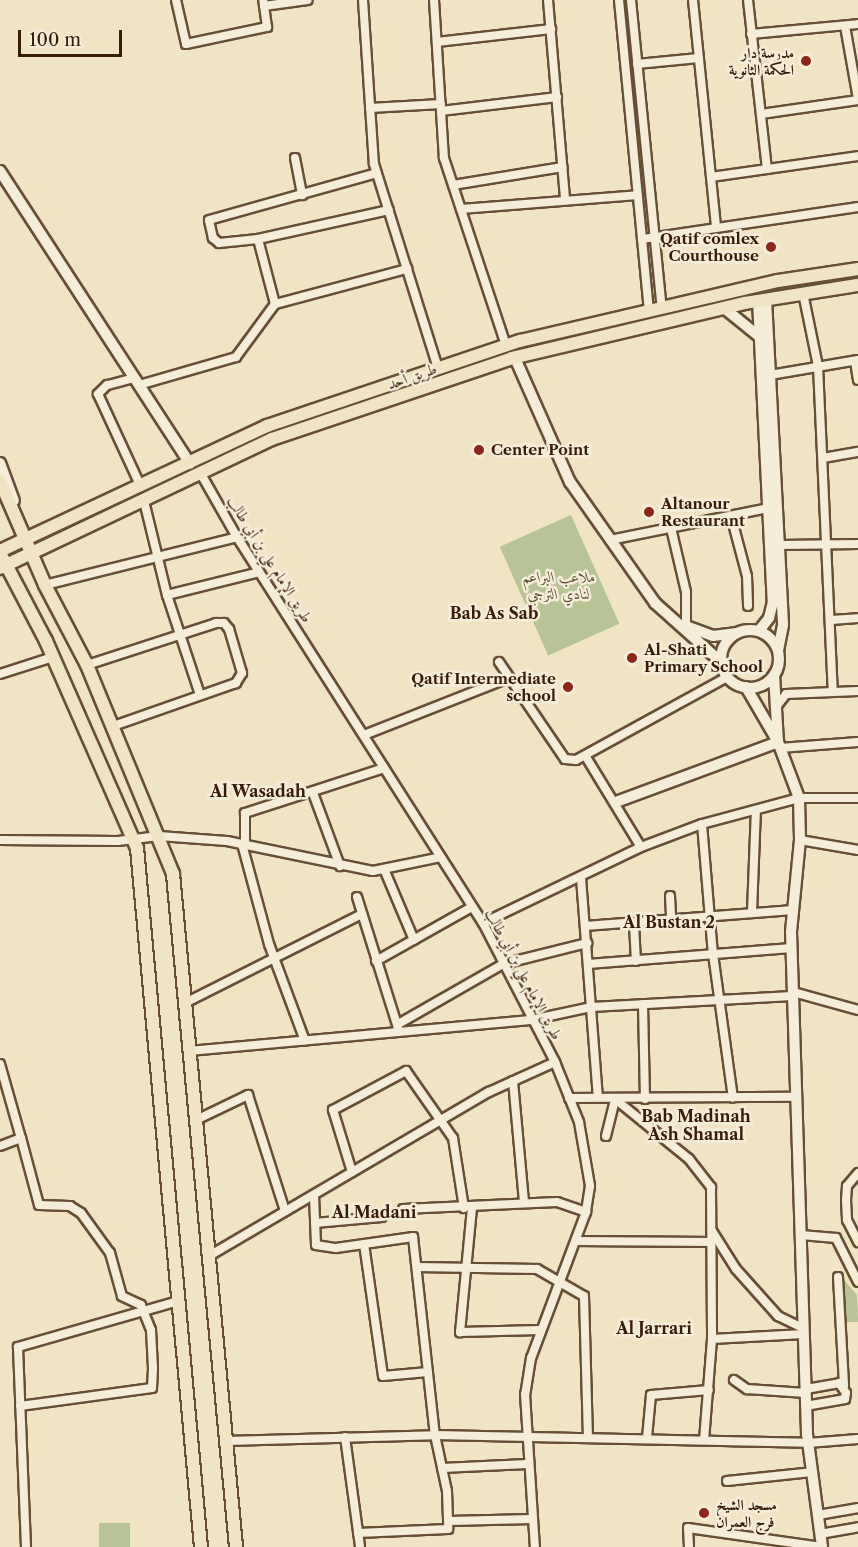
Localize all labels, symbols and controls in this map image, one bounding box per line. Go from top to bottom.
scale bar [21,18,124,56]
text: 100 m [29,29,81,51]
place label: مدرسة دار الحكمة الثانوية [729,43,794,78]
marker: مدرسة دار الحكمة الثانوية [799,54,813,68]
place label: Qatif comlex Courthouse [660,229,759,264]
marker: Qatif comlex Courthouse [764,240,778,254]
street label: طريق أحد [385,359,439,393]
place label: Center Point [491,441,589,459]
marker: Center Point [472,443,486,457]
street label: طريق الإمام علي بن أبي طالب [224,492,316,626]
place label: Altanour Restaurant [661,494,745,529]
marker: Altanour Restaurant [642,505,656,519]
park label: ملاعب البراعم لنادي الترجي [522,567,596,602]
district label: Bab As Sab [449,603,539,623]
place label: Al-Shati Primary School [644,640,763,675]
marker: Al-Shati Primary School [625,651,639,665]
place label: Qatif Intermediate school [411,669,556,704]
marker: Qatif Intermediate school [561,680,575,694]
district label: Al Wasadah [210,781,306,801]
street label: طريق الإمام علي بن أبي طالب [482,905,566,1043]
district label: Al Bustan 2 [623,912,715,932]
district label: Bab Madinah Ash Shamal [641,1106,751,1144]
district label: Al Madani [332,1202,416,1222]
district label: Al Jarrari [616,1318,692,1338]
place label: مسجد الشيخ فرج العمران [716,1495,777,1530]
marker: مسجد الشيخ فرج العمران [697,1506,711,1520]

